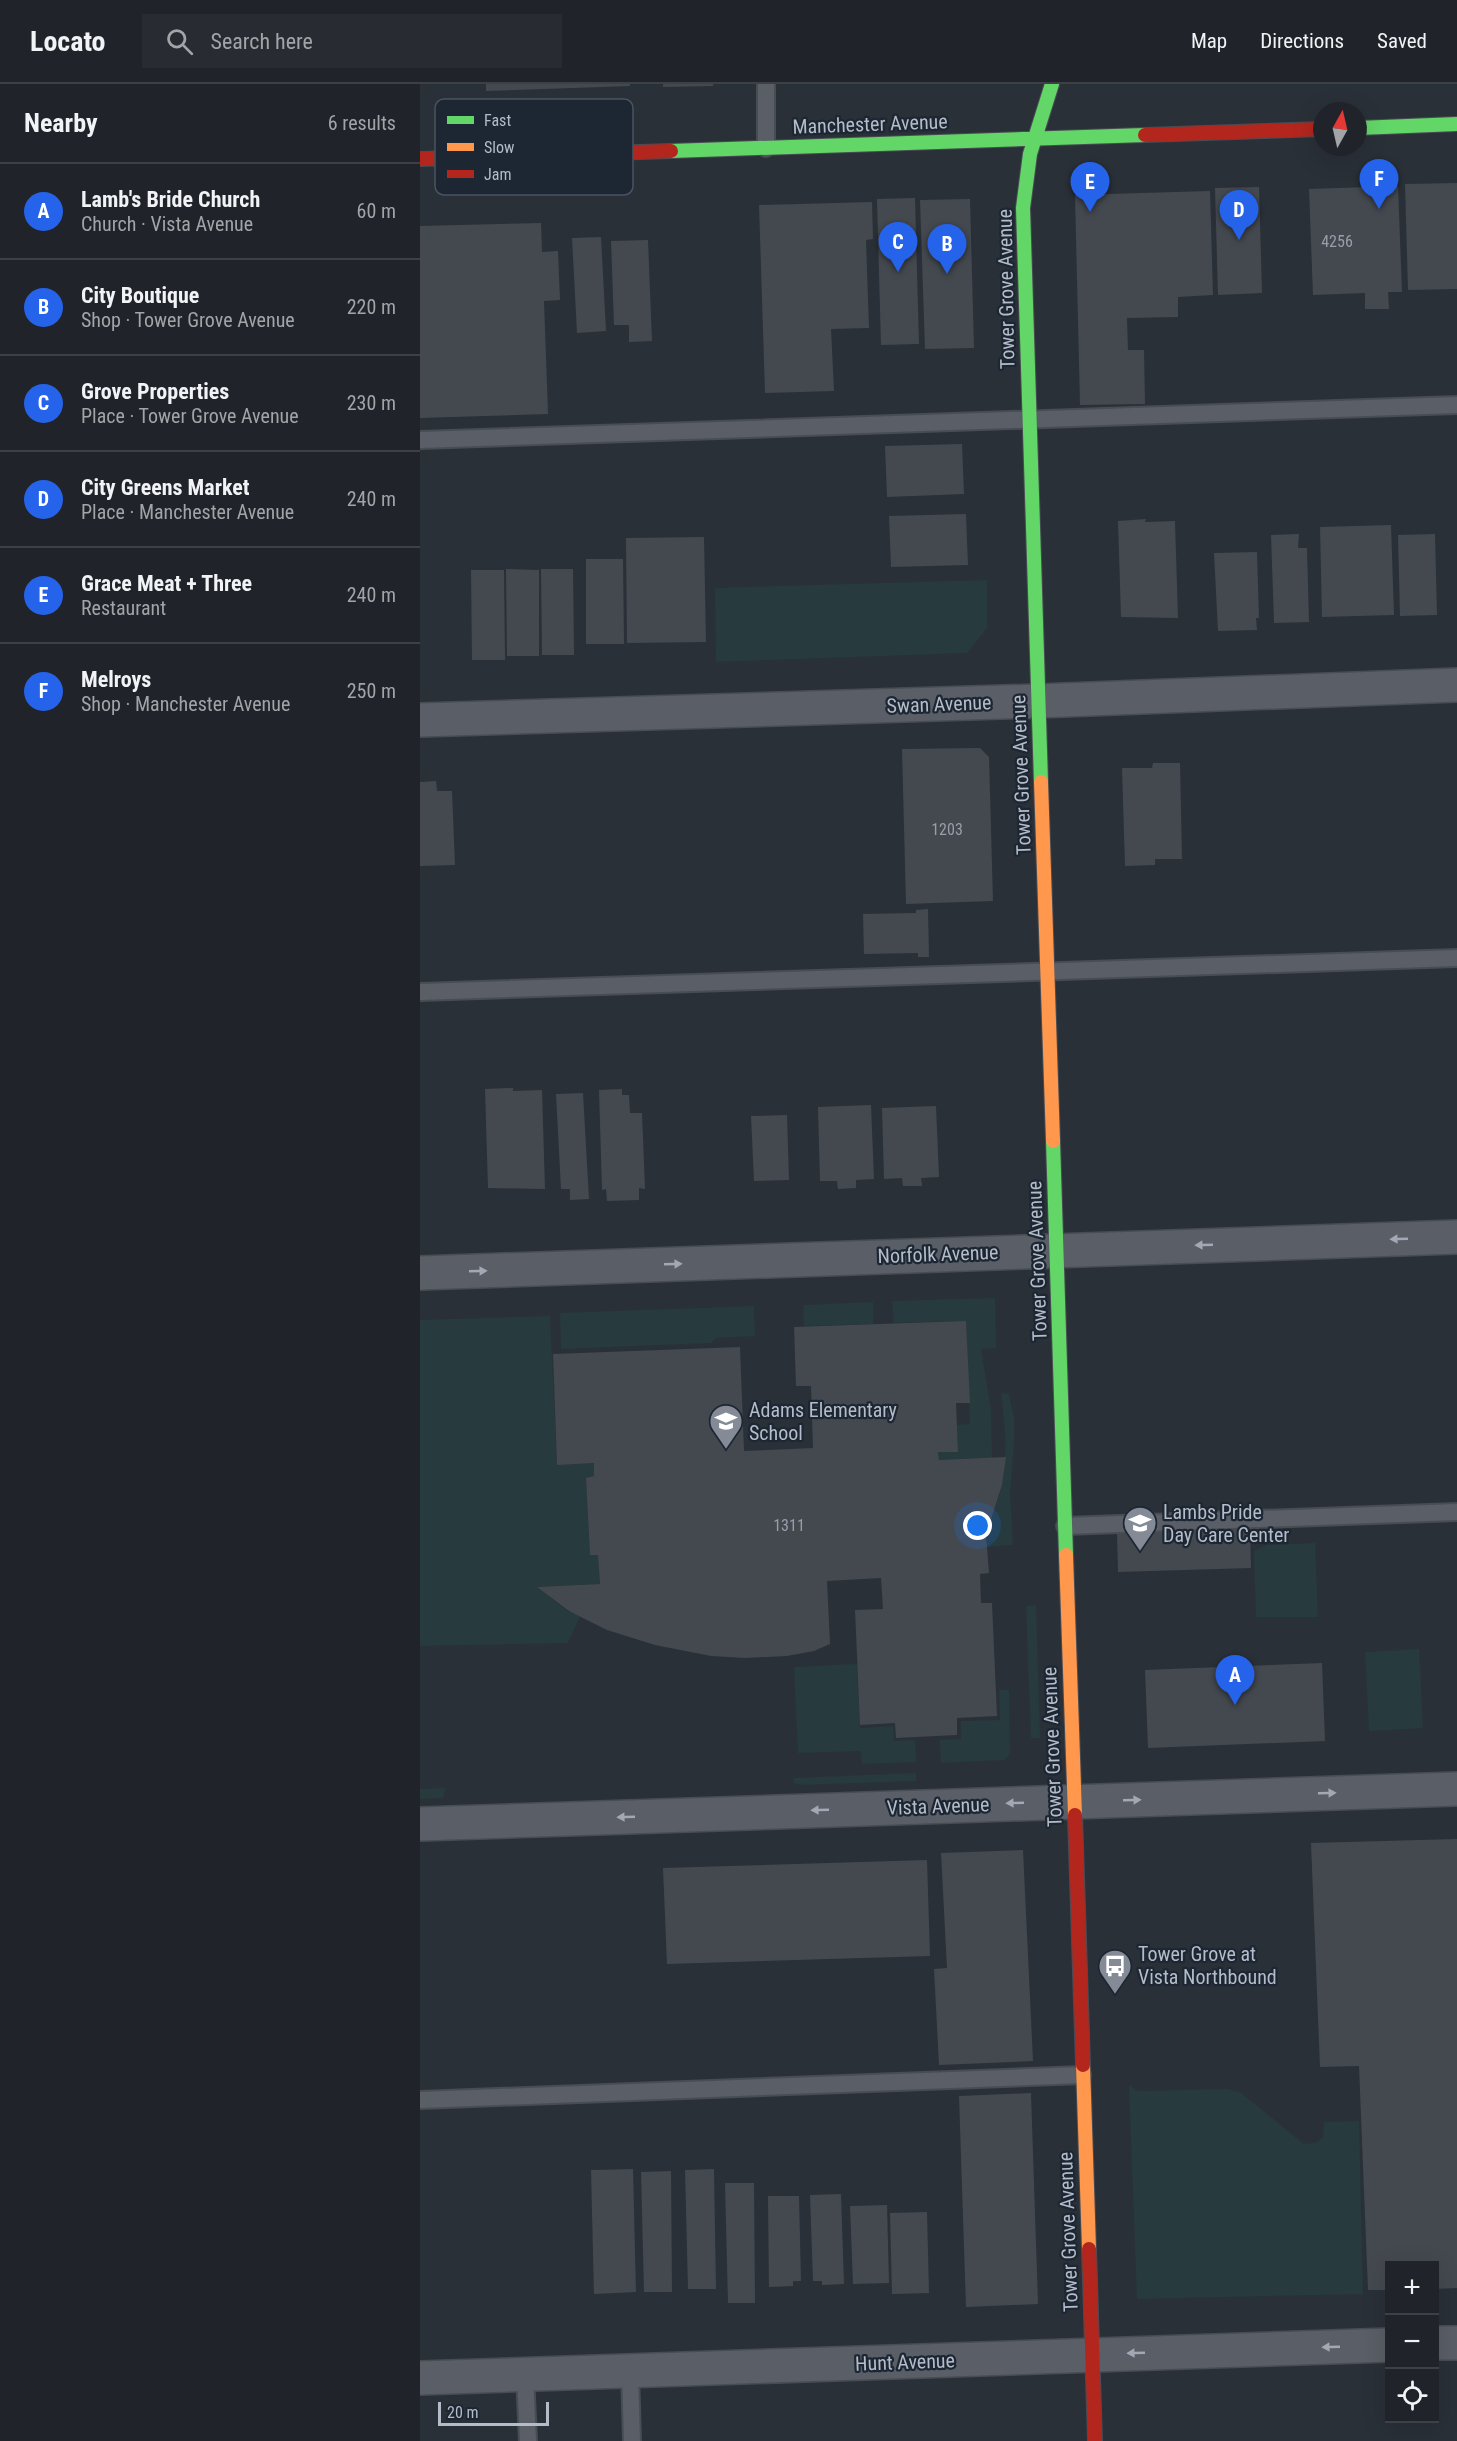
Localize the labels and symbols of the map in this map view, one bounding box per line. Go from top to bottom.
legend [435,99,633,195]
north arrow [1313,102,1367,156]
street label: Manchester Avenue [792,109,948,139]
text: Fast [484,111,511,130]
text: Slow [484,138,514,157]
pin: F [1360,160,1398,209]
pin: E [1070,162,1110,212]
text: Jam [484,165,511,184]
pin: D [1220,190,1258,240]
street label: Tower Grove Avenue [993,209,1019,369]
pin: C [878,222,918,272]
pin: B [928,224,966,274]
house number: 4256 [1321,232,1353,251]
street label: Swan Avenue [886,690,992,718]
street label: Tower Grove Avenue [1006,695,1036,855]
house number: 1203 [931,820,963,839]
street label: Tower Grove Avenue [1022,1181,1052,1341]
one-way arrow [1389,1234,1408,1243]
street label: Norfolk Avenue [877,1240,999,1268]
one-way arrow [1194,1240,1213,1250]
one-way arrow [664,1259,683,1268]
one-way arrow [469,1266,488,1275]
place label: Adams Elementary School [749,1398,897,1445]
school or university icon: Adams Elementary School [708,1403,744,1450]
place label: Lambs Pride Day Care Center [1163,1500,1289,1547]
school or university icon: Lambs Pride Day Care Center [1122,1505,1158,1552]
your location [963,1511,992,1540]
house number: 1311 [773,1516,805,1535]
pin: A [1216,1656,1254,1705]
street label: Tower Grove Avenue [1037,1667,1067,1827]
one-way arrow [1318,1788,1337,1798]
street label: Vista Avenue [886,1792,990,1820]
one-way arrow [1123,1795,1142,1804]
one-way arrow [1006,1799,1025,1808]
one-way arrow [811,1805,830,1815]
one-way arrow [616,1812,635,1821]
place label: Tower Grove at Vista Northbound [1138,1942,1277,1989]
bus stop icon: Tower Grove at Vista Northbound [1097,1948,1133,1995]
street label: Tower Grove Avenue [1053,2152,1083,2312]
one-way arrow [1322,2342,1341,2352]
street label: Hunt Avenue [855,2348,955,2376]
one-way arrow [1127,2349,1146,2358]
scale bar [438,2399,549,2426]

